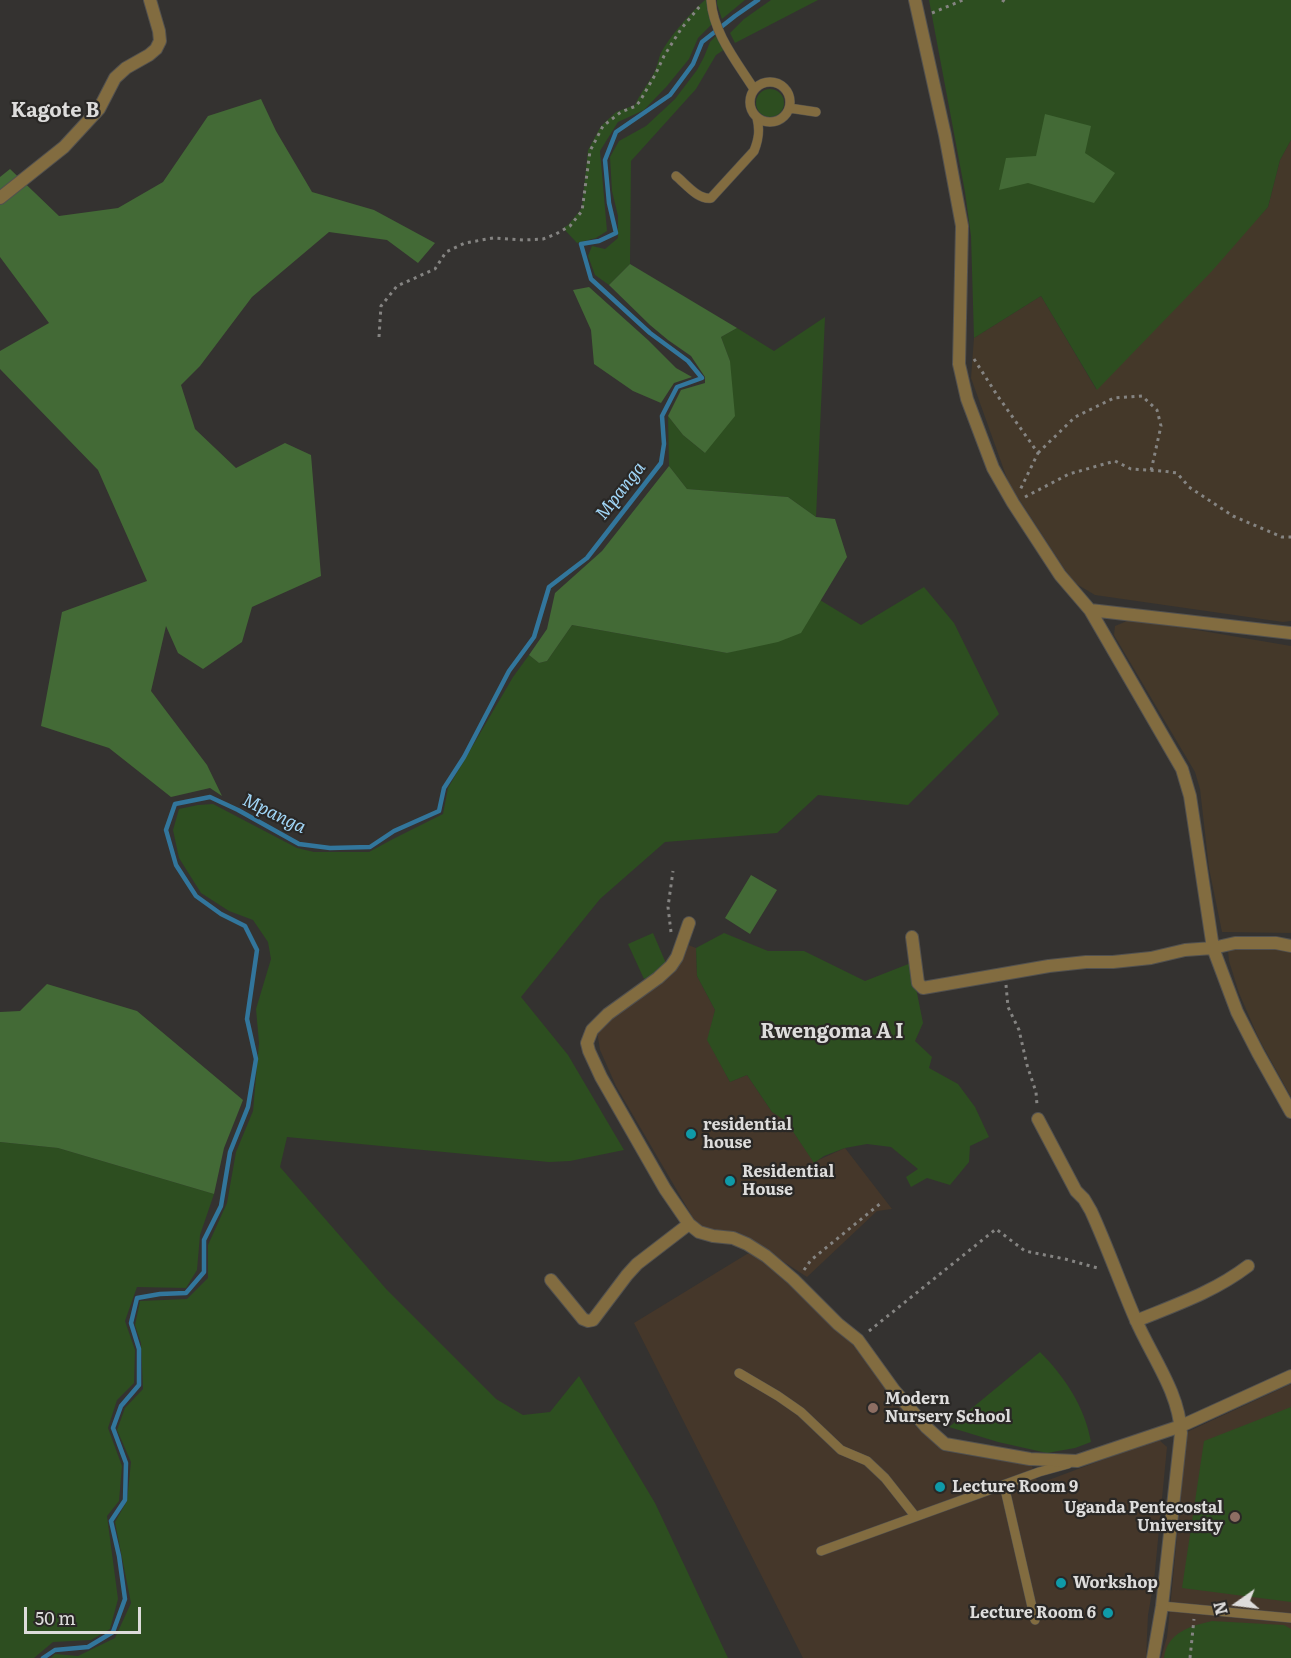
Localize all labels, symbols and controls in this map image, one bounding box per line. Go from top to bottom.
district label: Kagote B [11,99,99,123]
water label: Mpanga [592,458,650,524]
water label: Mpanga [239,789,309,839]
district label: Rwengoma A I [760,1020,904,1044]
place label: residential house [703,1115,792,1153]
marker: residential house [684,1127,698,1141]
place label: Residential House [742,1162,834,1200]
marker: Residential House [723,1174,737,1188]
place label: Modern Nursery School [885,1389,1011,1427]
marker: Modern Nursery School [866,1401,880,1415]
place label: Lecture Room 9 [952,1477,1078,1497]
marker: Lecture Room 9 [933,1480,947,1494]
place label: Uganda Pentecostal University [1064,1498,1223,1536]
marker: Uganda Pentecostal University [1228,1510,1242,1524]
place label: Workshop [1073,1573,1158,1593]
north arrow [1207,1574,1267,1634]
marker: Workshop [1054,1576,1068,1590]
scale bar [27,1595,144,1633]
text: N [1206,1599,1233,1618]
place label: Lecture Room 6 [970,1603,1096,1623]
text: 50 m [35,1604,76,1631]
marker: Lecture Room 6 [1101,1606,1115,1620]

